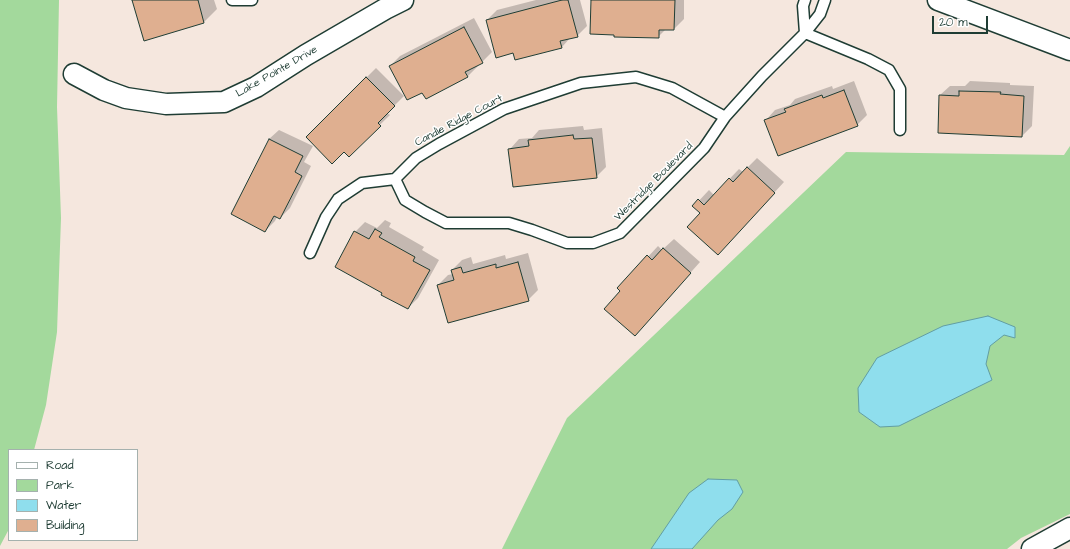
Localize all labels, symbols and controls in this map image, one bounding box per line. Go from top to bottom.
scale bar [934,8,990,34]
text: 20 m [939,14,968,31]
street label: Lake Pointe Drive [234,43,320,101]
street label: Candle Ridge Court [413,92,505,150]
street label: Westridge Boulevard [612,140,696,224]
legend [8,449,138,541]
text: Road [46,457,74,474]
text: Park [46,477,74,494]
text: Water [46,497,81,514]
text: Building [46,517,84,534]

